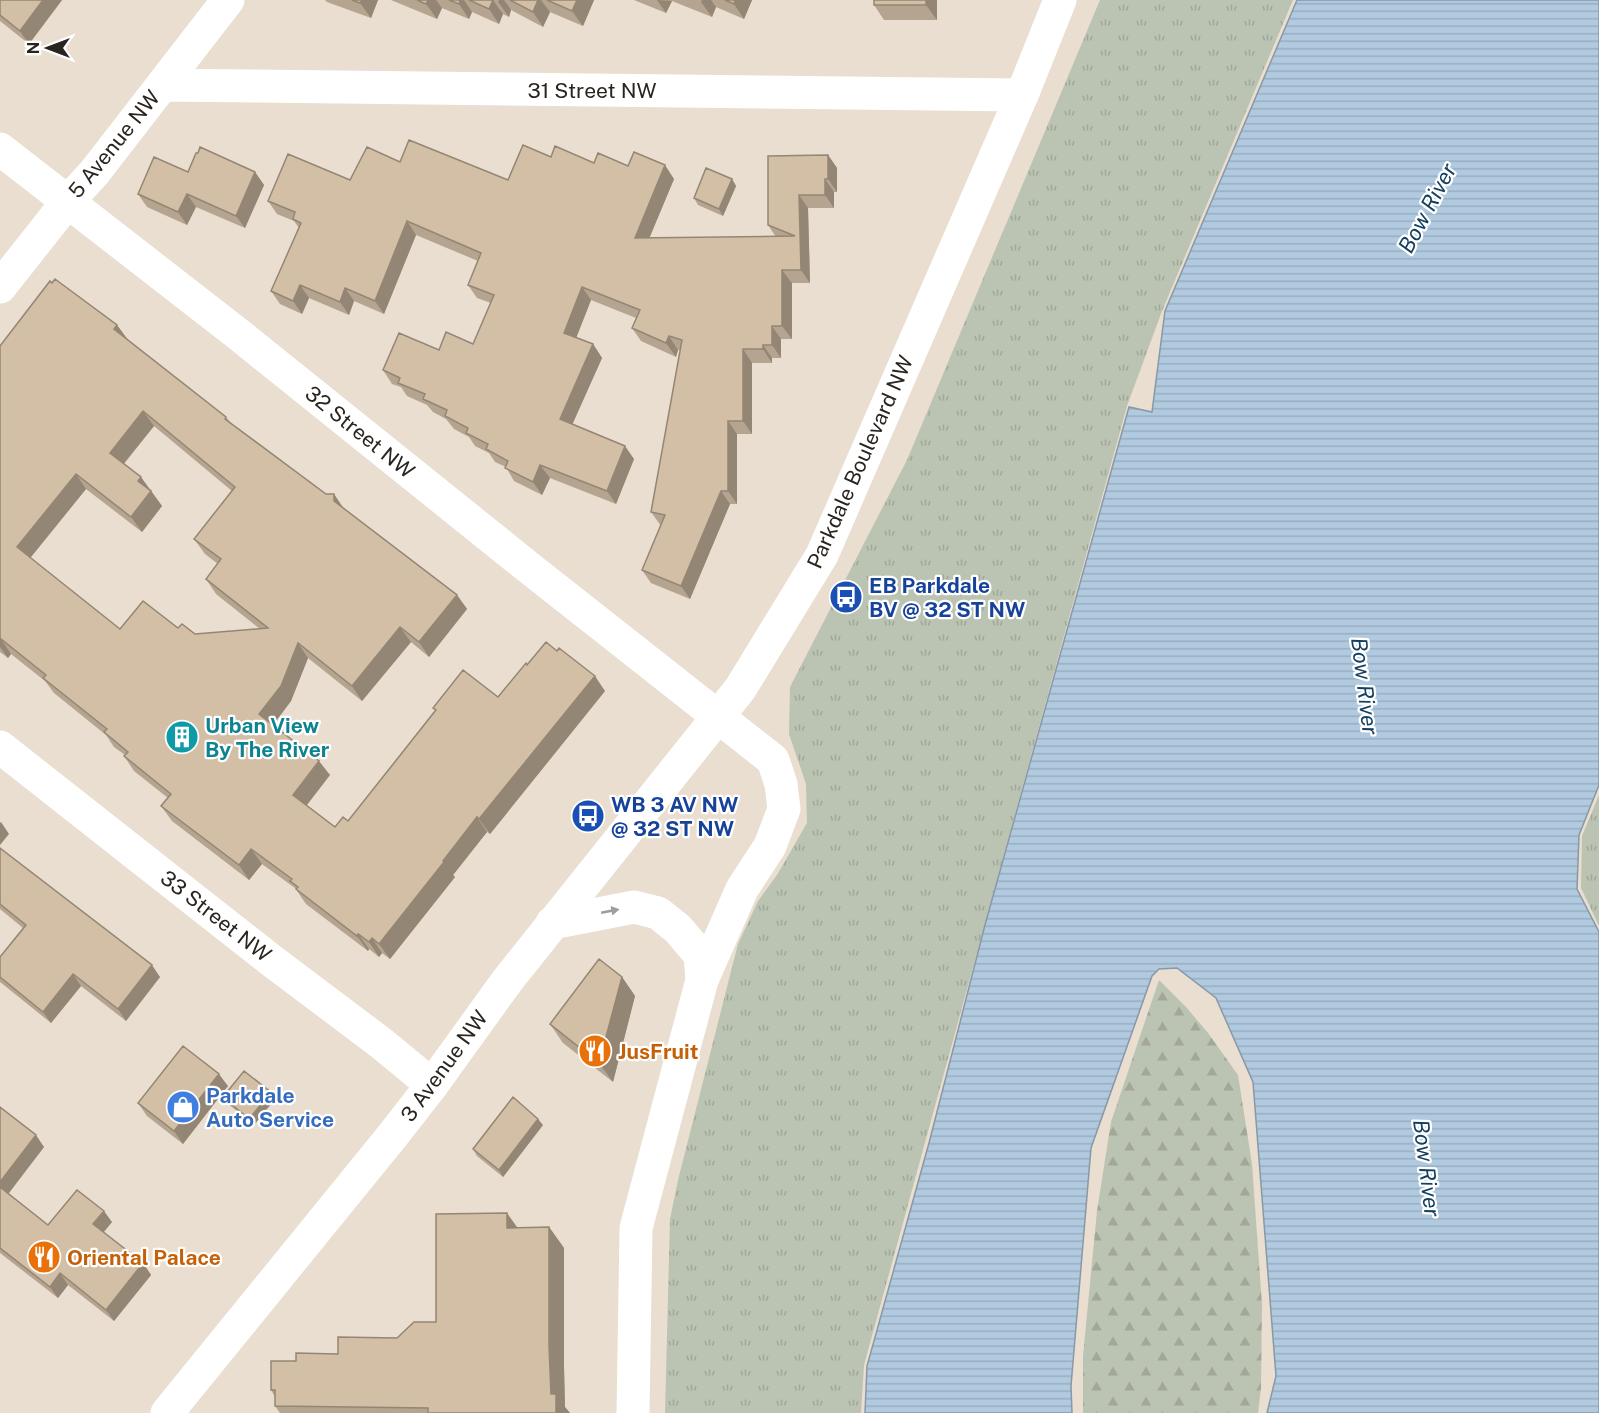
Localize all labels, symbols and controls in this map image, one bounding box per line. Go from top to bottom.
north arrow [18,18,78,78]
text: N [24,42,43,54]
street label: 31 Street NW [527,78,657,103]
street label: 5 Avenue NW [63,85,165,203]
water label: Bow River [1393,158,1462,257]
street label: Parkdale Boulevard NW [802,352,918,572]
street label: 32 Street NW [300,380,420,484]
place label: EB Parkdale BV @ 32 ST NW [869,573,1025,622]
bus stop icon: EB Parkdale BV @ 32 ST NW [828,579,864,615]
water label: Bow River [1346,636,1384,737]
place label: Urban View By The River [205,713,330,762]
building icon: Urban View By The River [164,719,200,755]
place label: WB 3 AV NW @ 32 ST NW [611,792,738,841]
bus stop icon: WB 3 AV NW @ 32 ST NW [570,798,606,834]
street label: 33 Street NW [156,865,276,967]
one-way arrow [601,906,619,916]
street label: 3 Avenue NW [395,1006,493,1126]
restaurant icon: JusFruit [577,1033,613,1069]
place label: JusFruit [618,1039,698,1064]
place label: Parkdale Auto Service [206,1083,334,1132]
shop icon: Parkdale Auto Service [165,1089,201,1125]
water label: Bow River [1408,1118,1446,1219]
restaurant icon: Oriental Palace [26,1239,62,1275]
place label: Oriental Palace [67,1245,221,1270]

